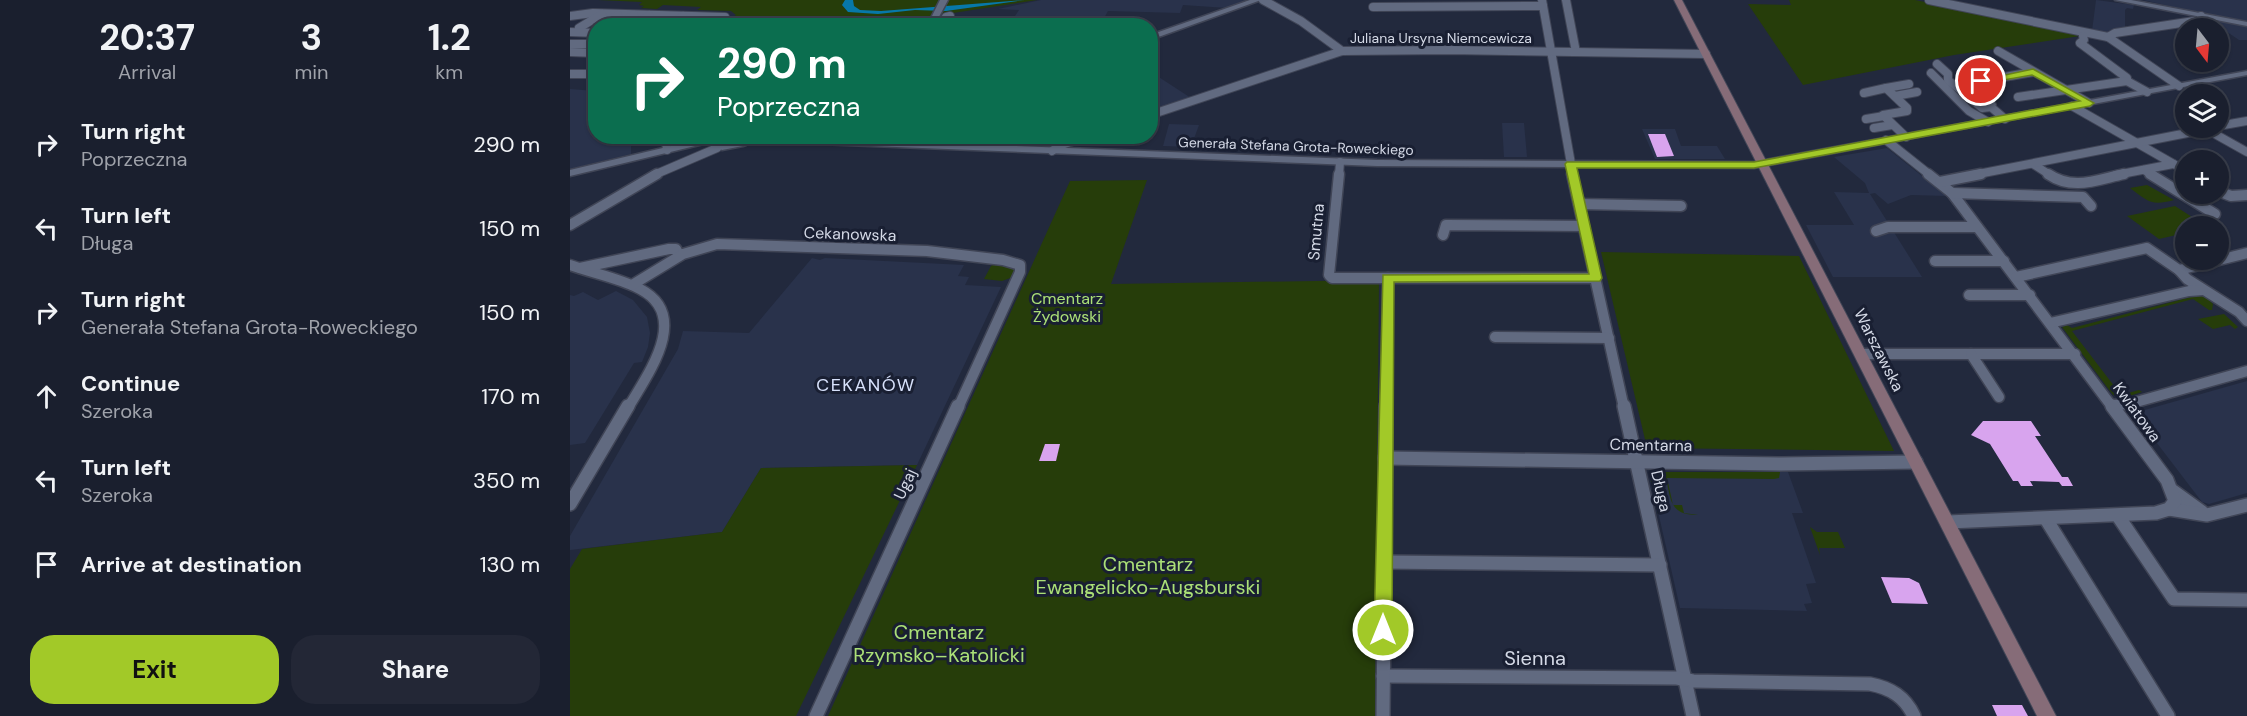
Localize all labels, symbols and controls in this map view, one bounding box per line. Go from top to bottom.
text: 20:37 [99,14,195,61]
text: 3 [301,14,322,61]
text: 1.2 [428,14,471,61]
north arrow [2175,18,2229,72]
map controls [2175,18,2229,270]
street label: Juliana Ursyna Niemcewicza [1350,29,1532,47]
text: 290 m [717,36,847,91]
icon: right [618,42,696,120]
pin [1955,55,2006,106]
text: Arrival [118,59,176,85]
text: min [294,59,329,85]
text: km [435,59,463,85]
icon: arrive [1964,64,1997,97]
button: layers [2175,84,2229,138]
text: Poprzeczna [717,89,860,124]
text: Turn right [81,117,186,146]
icon: right [30,128,63,161]
text: 290 m [473,130,540,159]
street label: Generała Stefana Grota-Roweckiego [1178,133,1414,159]
text: Poprzeczna [81,146,187,172]
button: + [2175,150,2229,204]
text: Turn left [81,201,171,230]
street label: Smutna [1303,203,1329,261]
icon: left [30,212,63,245]
text: 150 m [479,214,540,243]
button: − [2175,216,2229,270]
street label: Cekanowska [803,222,897,246]
text: Długa [81,230,133,256]
text: Turn right [81,285,186,314]
park label: Cmentarz Żydowski [1031,288,1103,327]
icon: right [30,296,63,329]
text: 150 m [479,298,540,327]
street label: Warszawska [1849,305,1909,395]
text: Generała Stefana Grota-Roweckiego [81,314,418,340]
text: Continue [81,369,180,398]
district label: CEKANÓW [816,373,916,397]
street label: Kwiatowa [2108,378,2166,446]
icon: ahead [30,380,63,413]
text: 170 m [481,382,540,411]
text: Szeroka [81,398,153,424]
street label: Cmentarna [1609,434,1693,456]
text: Turn left [81,453,171,482]
icon: left [30,464,63,497]
street label: Ugaj [889,465,921,503]
text: 350 m [473,466,540,495]
street label: Długa [1646,468,1676,514]
text: Szeroka [81,482,153,508]
icon: arrive [30,548,63,581]
text: Arrive at destination [81,550,302,579]
text: 130 m [480,550,540,579]
park label: Cmentarz Ewangelicko-Augsburski [1036,551,1260,600]
position arrow [1351,598,1415,662]
park label: Cmentarz Rzymsko–Katolicki [853,619,1025,668]
button: Exit [30,635,279,704]
button: Share [291,635,540,704]
street label: Sienna [1504,645,1566,671]

